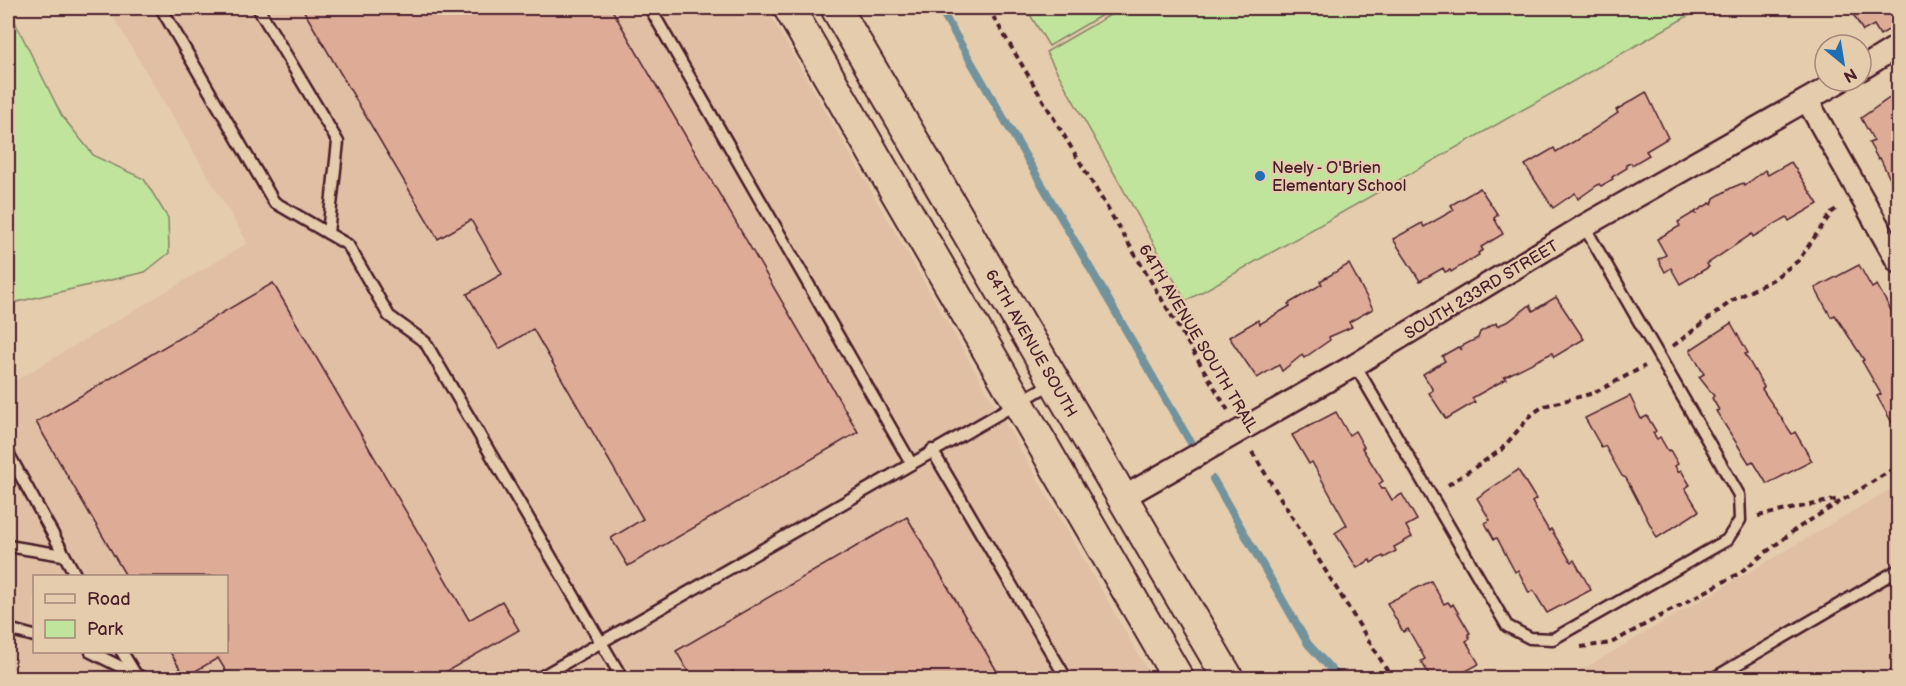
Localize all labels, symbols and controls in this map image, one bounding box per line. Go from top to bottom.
north arrow [1813,33,1873,93]
text: N [1840,63,1860,86]
place label: Neely - O'Brien Elementary School [1272,159,1406,196]
marker: Neely - O'Brien Elementary School [1253,169,1267,183]
street label: SOUTH 233RD STREET [1401,237,1562,344]
street label: 64TH AVENUE SOUTH TRAIL [1134,241,1262,437]
street label: 64TH AVENUE SOUTH [981,267,1081,421]
legend [33,575,228,653]
text: Road [87,589,131,610]
text: Park [87,619,123,640]

